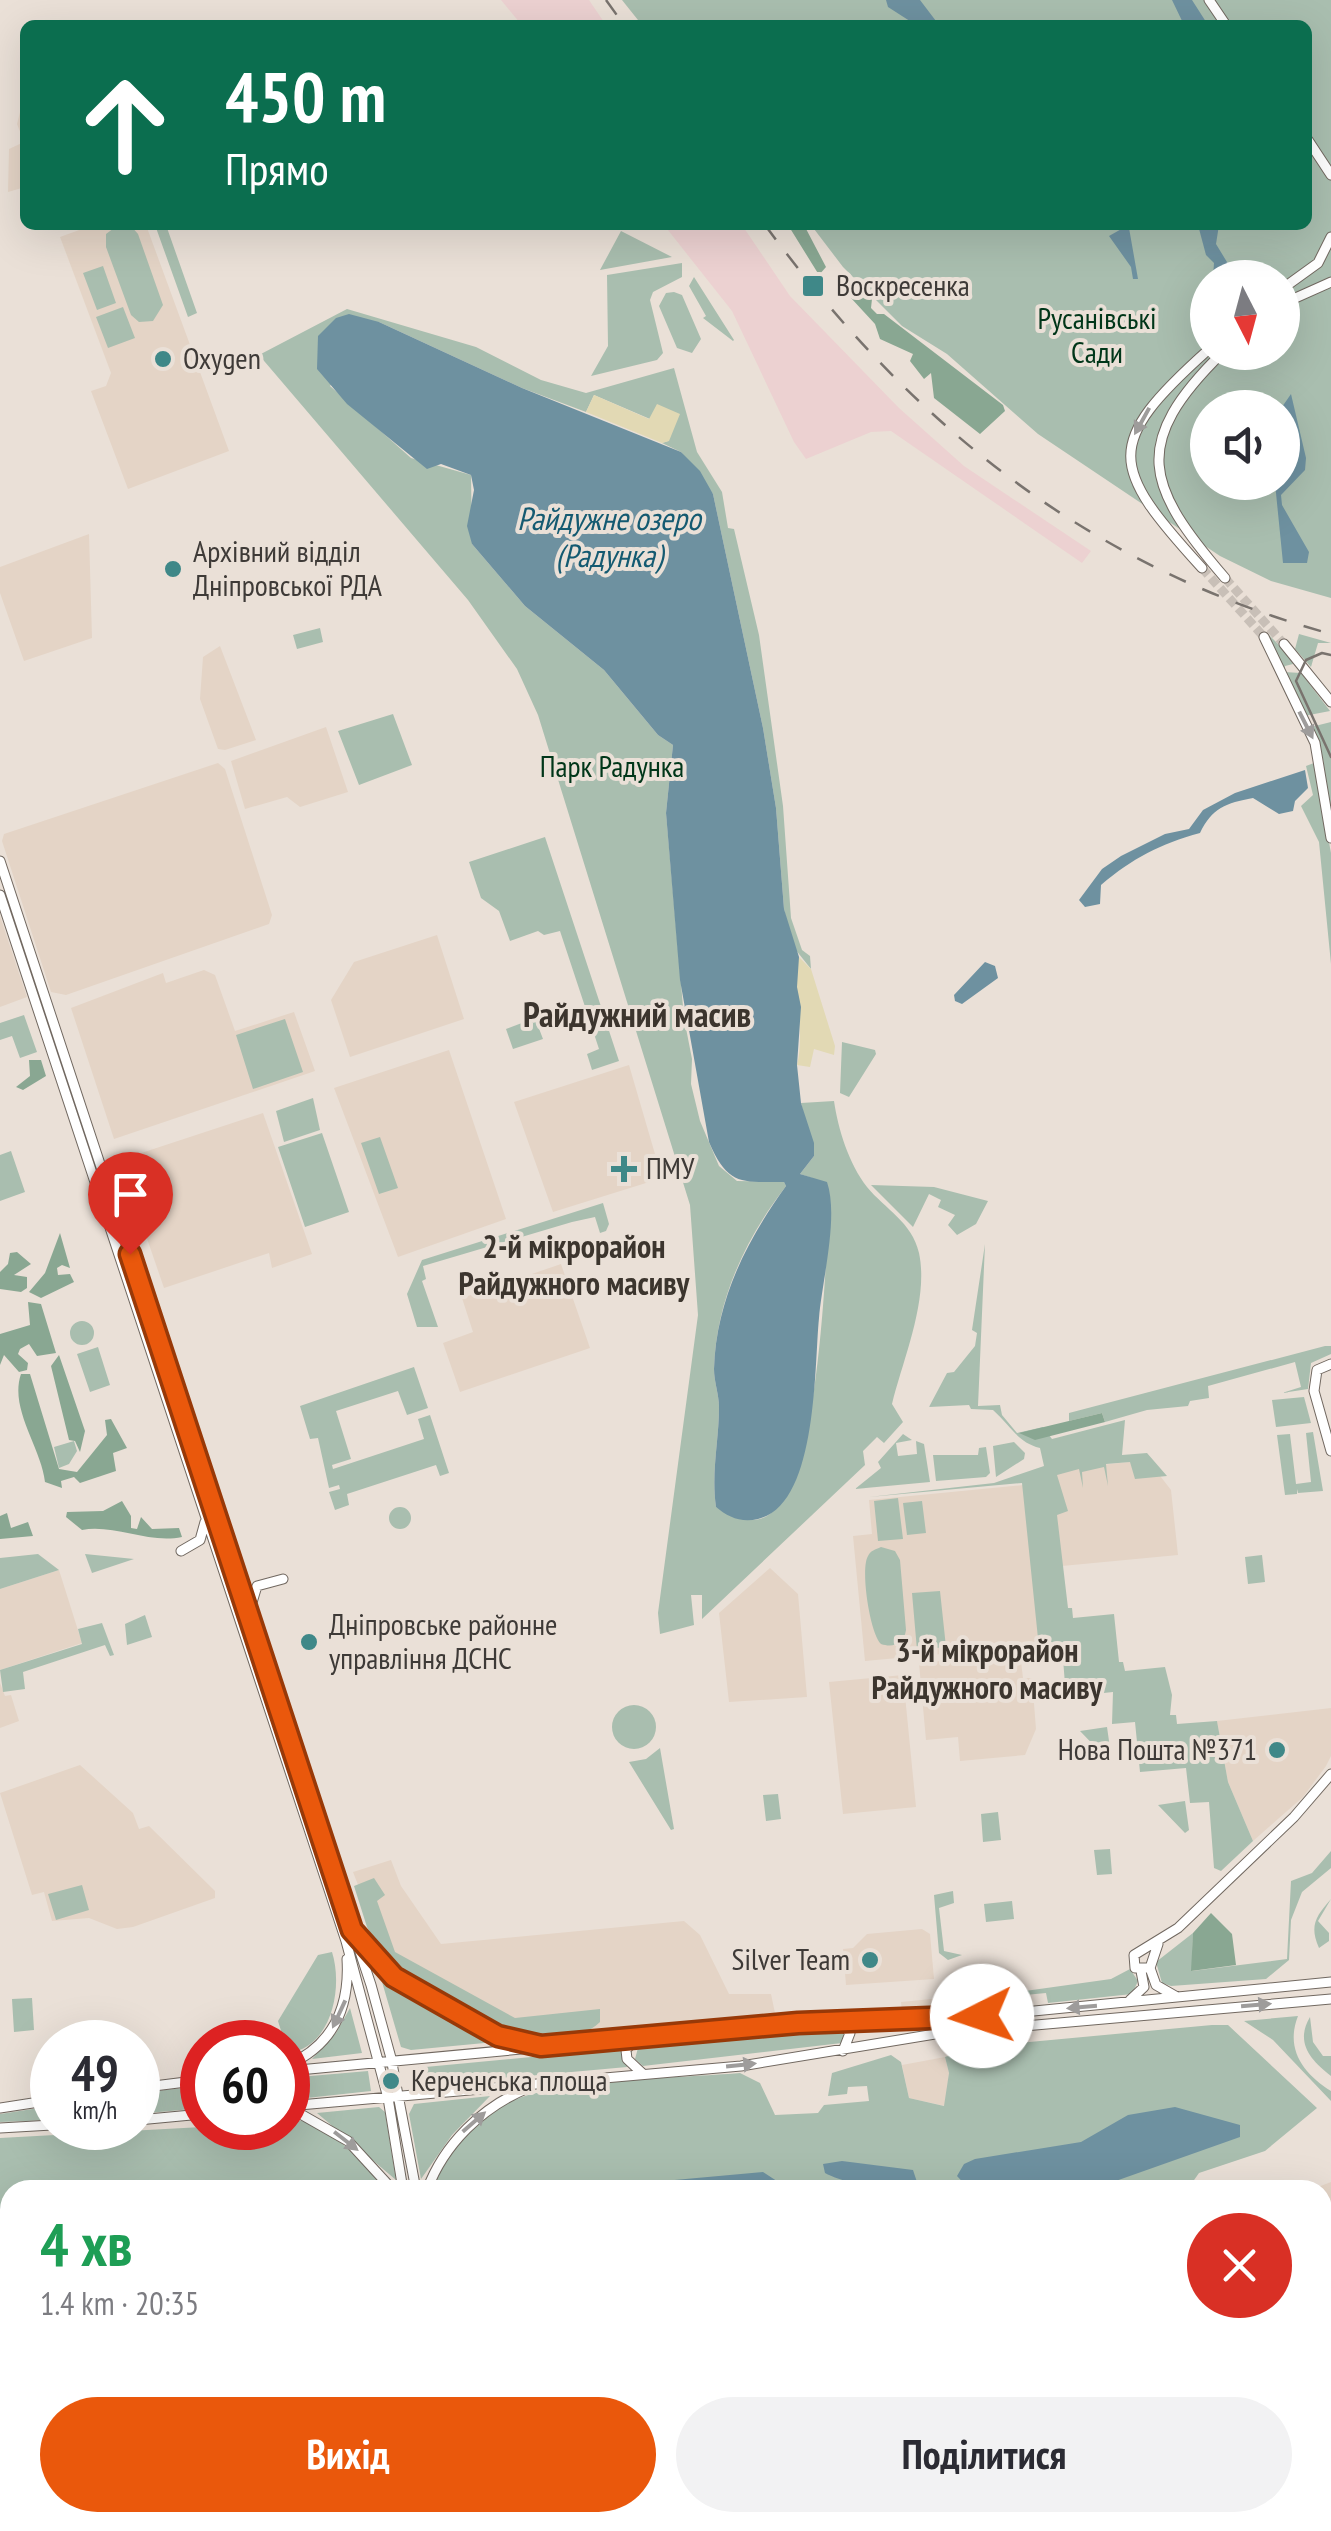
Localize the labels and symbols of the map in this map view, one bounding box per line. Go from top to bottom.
north arrow [1190,260,1300,370]
place label: Воскресенка [836,265,970,304]
marker: Воскресенка [800,273,826,299]
park label: Русанівські Сади [1037,298,1157,371]
place label: Oxygen [183,338,261,377]
marker: Oxygen [152,348,174,370]
one-way arrow [1133,406,1150,435]
water label: Райдужне озеро (Радунка) [517,497,703,576]
place label: Архівний відділ Дніпровської РДА [193,531,383,604]
marker: Архівний відділ Дніпровської РДА [162,558,184,580]
one-way arrow [1297,710,1314,739]
park label: Парк Радунка [540,746,684,785]
district label: Райдужний масив [523,991,751,1037]
place label: ПМУ [646,1148,695,1187]
pin [88,1152,173,1255]
marker: ПМУ [611,1156,637,1182]
district label: 2-й мікрорайон Райдужного масиву [459,1225,691,1304]
place label: Дніпровське районне управління ДСНС [329,1604,558,1677]
district label: 3-й мікрорайон Райдужного масиву [872,1629,1104,1708]
marker: Дніпровське районне управління ДСНС [298,1631,320,1653]
place label: Нова Пошта №371 [1058,1729,1257,1768]
marker: Нова Пошта №371 [1266,1739,1288,1761]
place label: Silver Team [732,1939,850,1978]
marker: Silver Team [859,1949,881,1971]
position arrow [930,1964,1034,2068]
one-way arrow [1241,1997,1272,2013]
one-way arrow [331,1999,347,2029]
one-way arrow [1066,2000,1098,2016]
speed limit sign: 60 [180,2020,310,2150]
one-way arrow [725,2057,757,2073]
place label: Керченська площа [411,2060,607,2099]
marker: Керченська площа [380,2070,402,2092]
one-way arrow [461,2112,486,2134]
one-way arrow [333,2130,359,2150]

